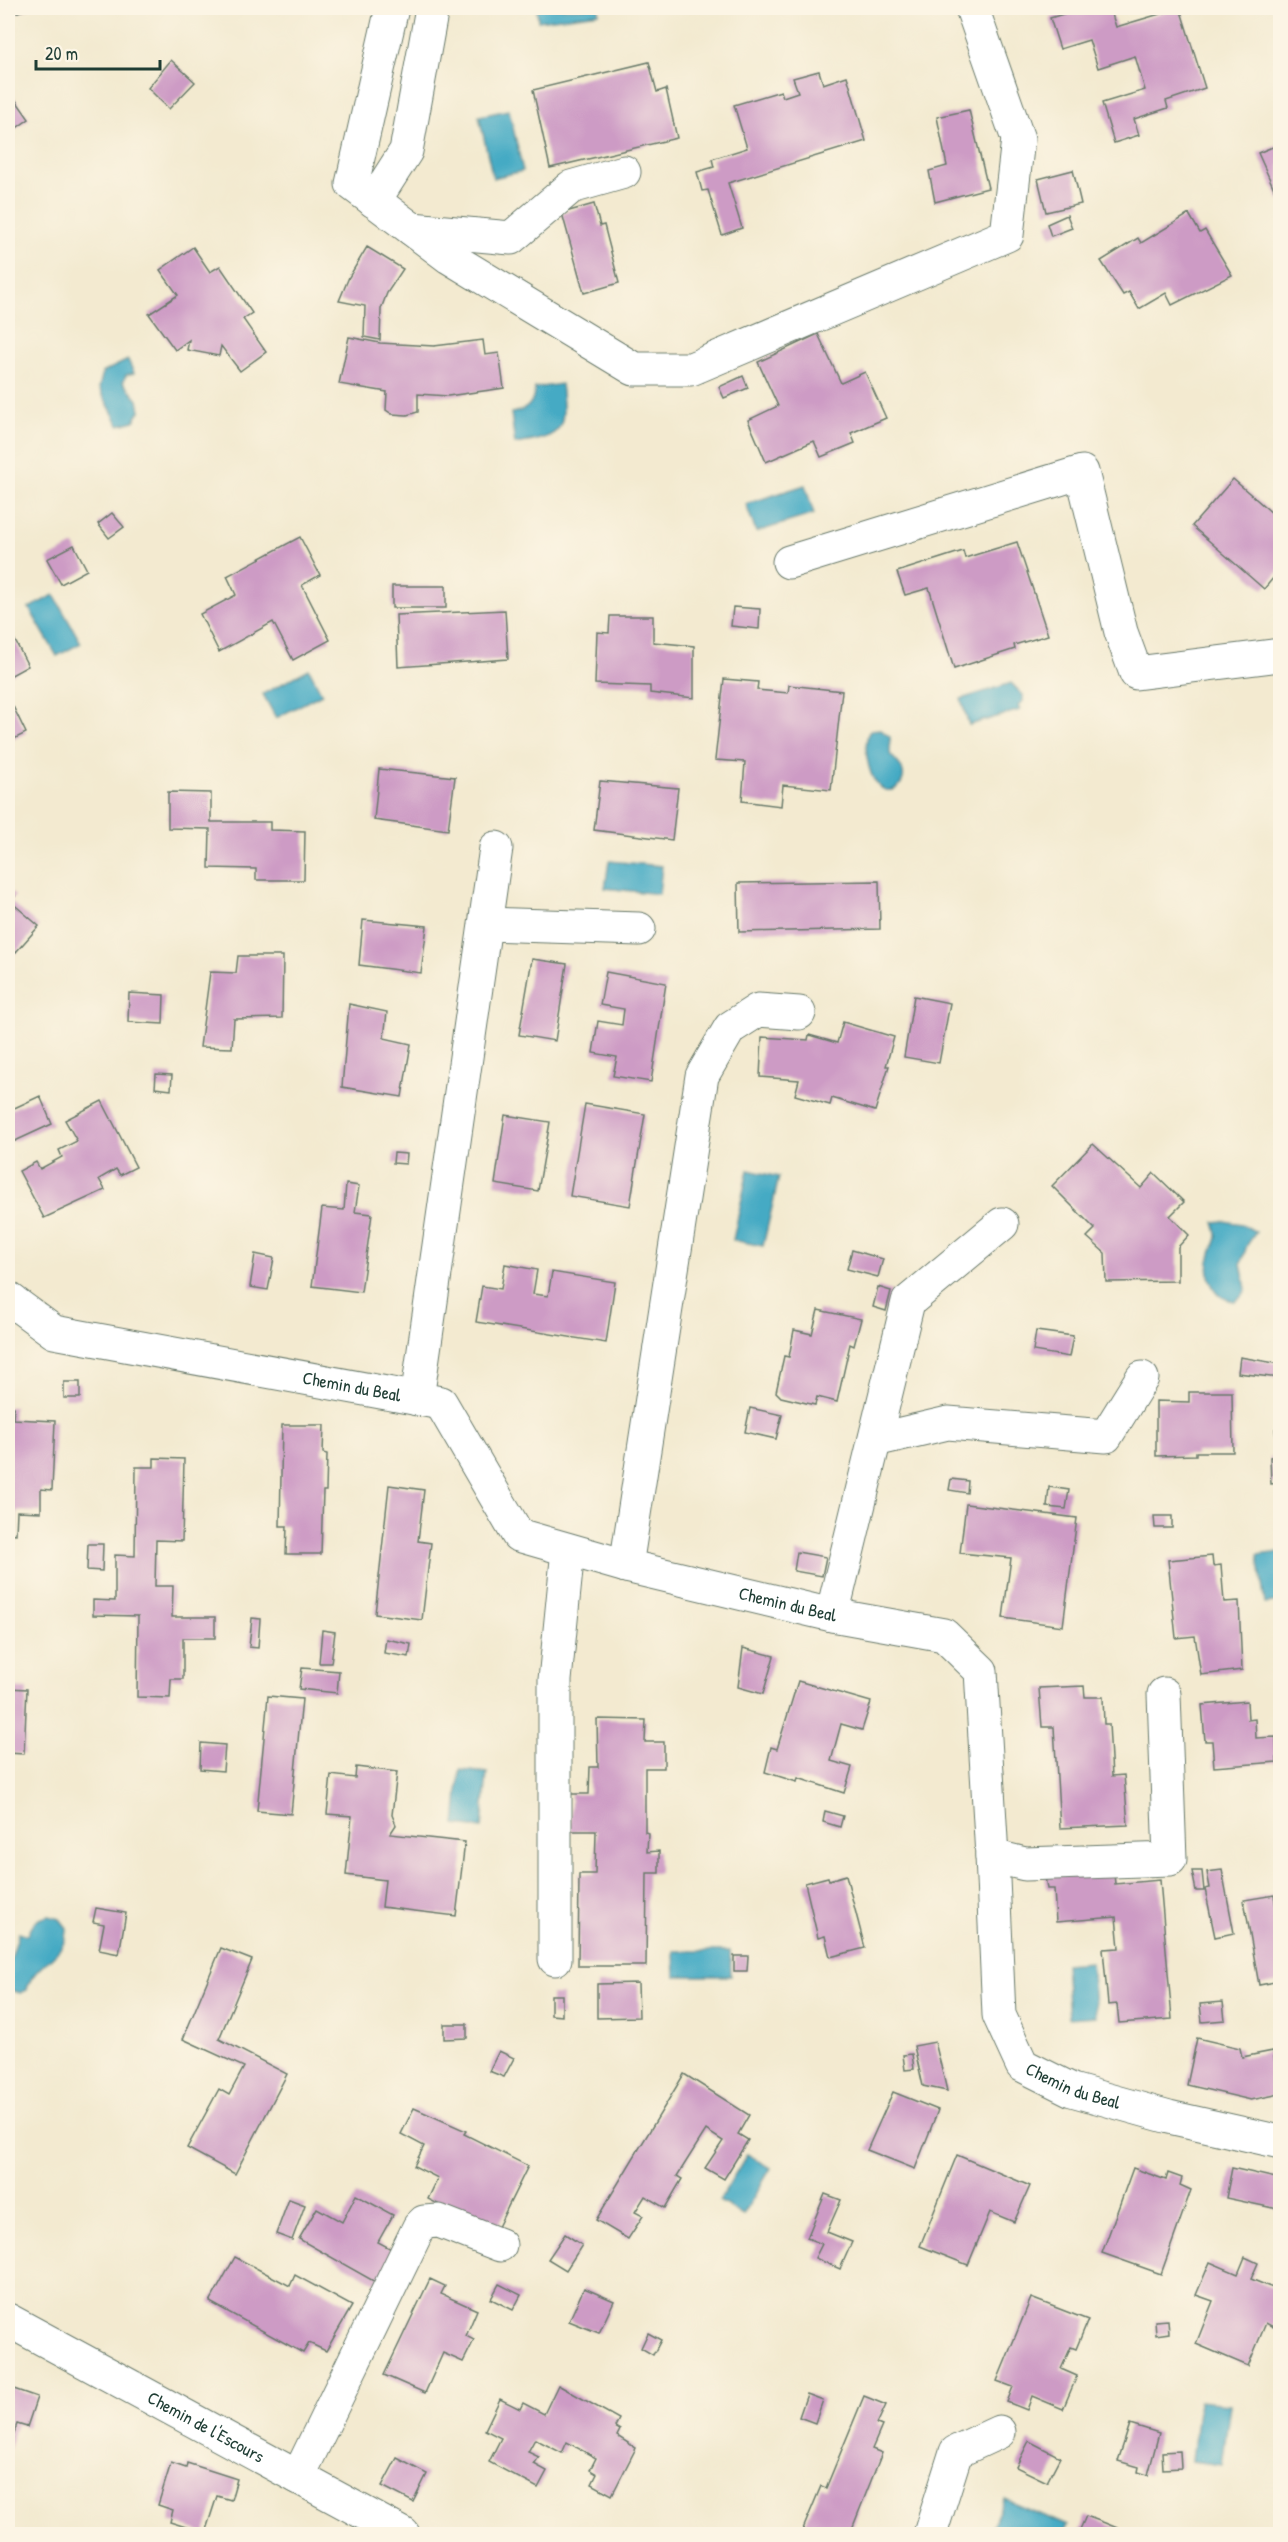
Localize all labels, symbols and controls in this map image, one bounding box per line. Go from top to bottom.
scale bar [36,33,160,71]
text: 20 m [45,41,78,66]
street label: Chemin du Beal [301,1365,403,1407]
street label: Chemin du Beal [736,1580,839,1628]
street label: Chemin du Beal [1022,2056,1123,2115]
street label: Chemin de l'Escours [143,2385,269,2469]

